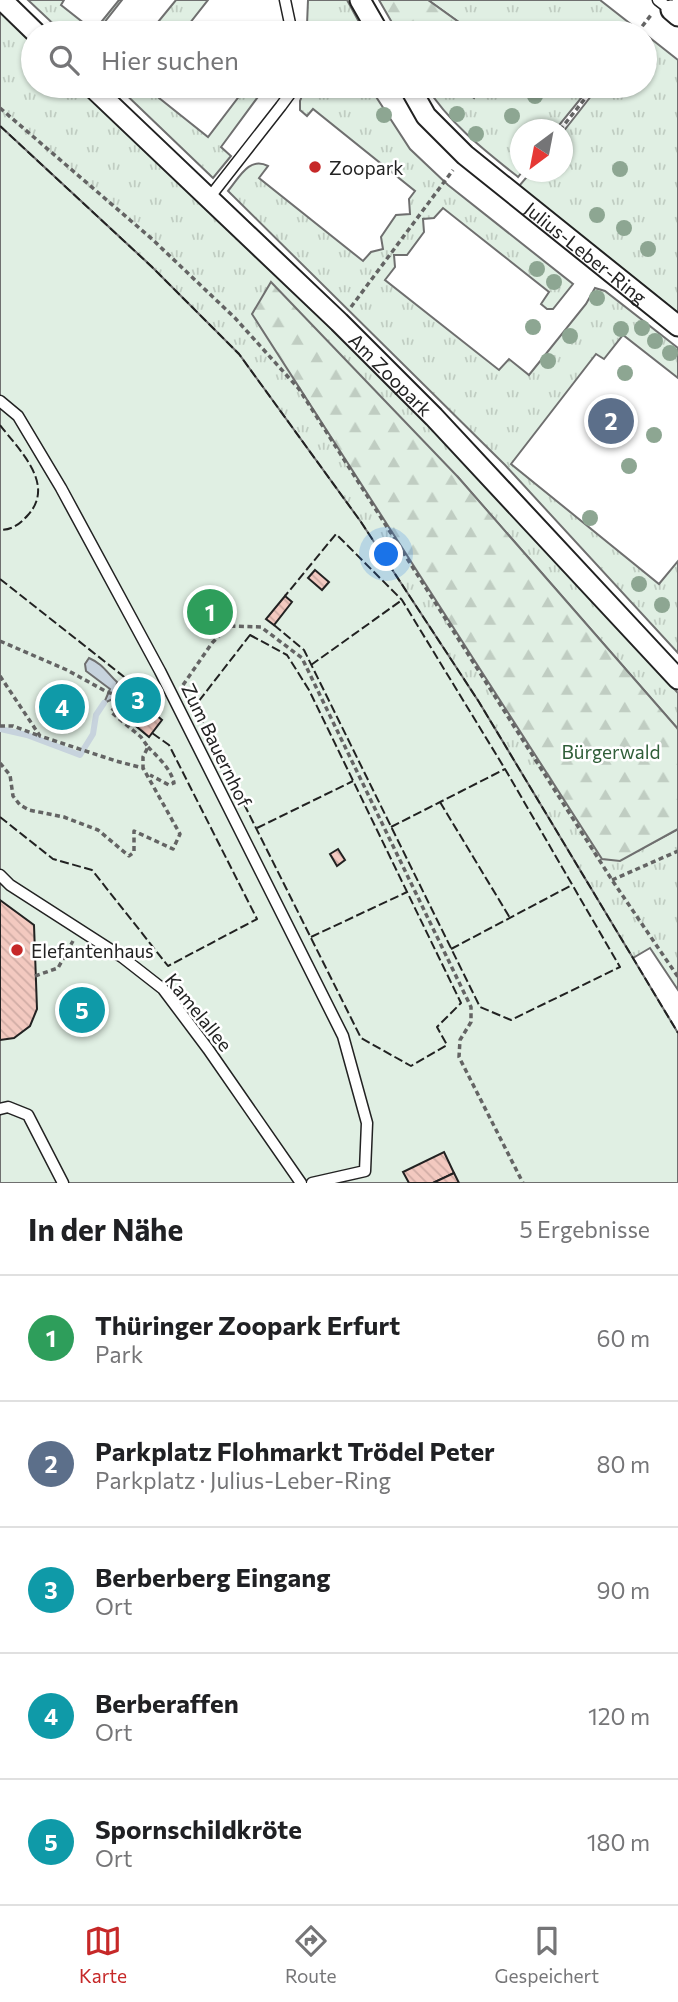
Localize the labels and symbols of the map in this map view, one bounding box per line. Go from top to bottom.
north arrow [510,119,573,182]
place label: Zoopark [329,156,404,179]
marker: Zoopark [307,159,323,175]
street label: Julius-Leber-Ring [521,196,652,308]
street label: Am Zoopark [345,328,437,420]
pin: 2 [588,395,634,447]
your location [369,537,403,571]
pin: 1 [187,586,233,638]
pin: 3 [115,674,161,726]
street label: Zum Bauernhof [177,680,257,811]
pin: 4 [39,681,85,733]
park label: Bürgerwald [562,740,660,763]
place label: Elefantenhaus [31,939,154,962]
marker: Elefantenhaus [9,942,25,958]
street label: Kamelallee [161,968,237,1056]
pin: 5 [59,984,105,1036]

